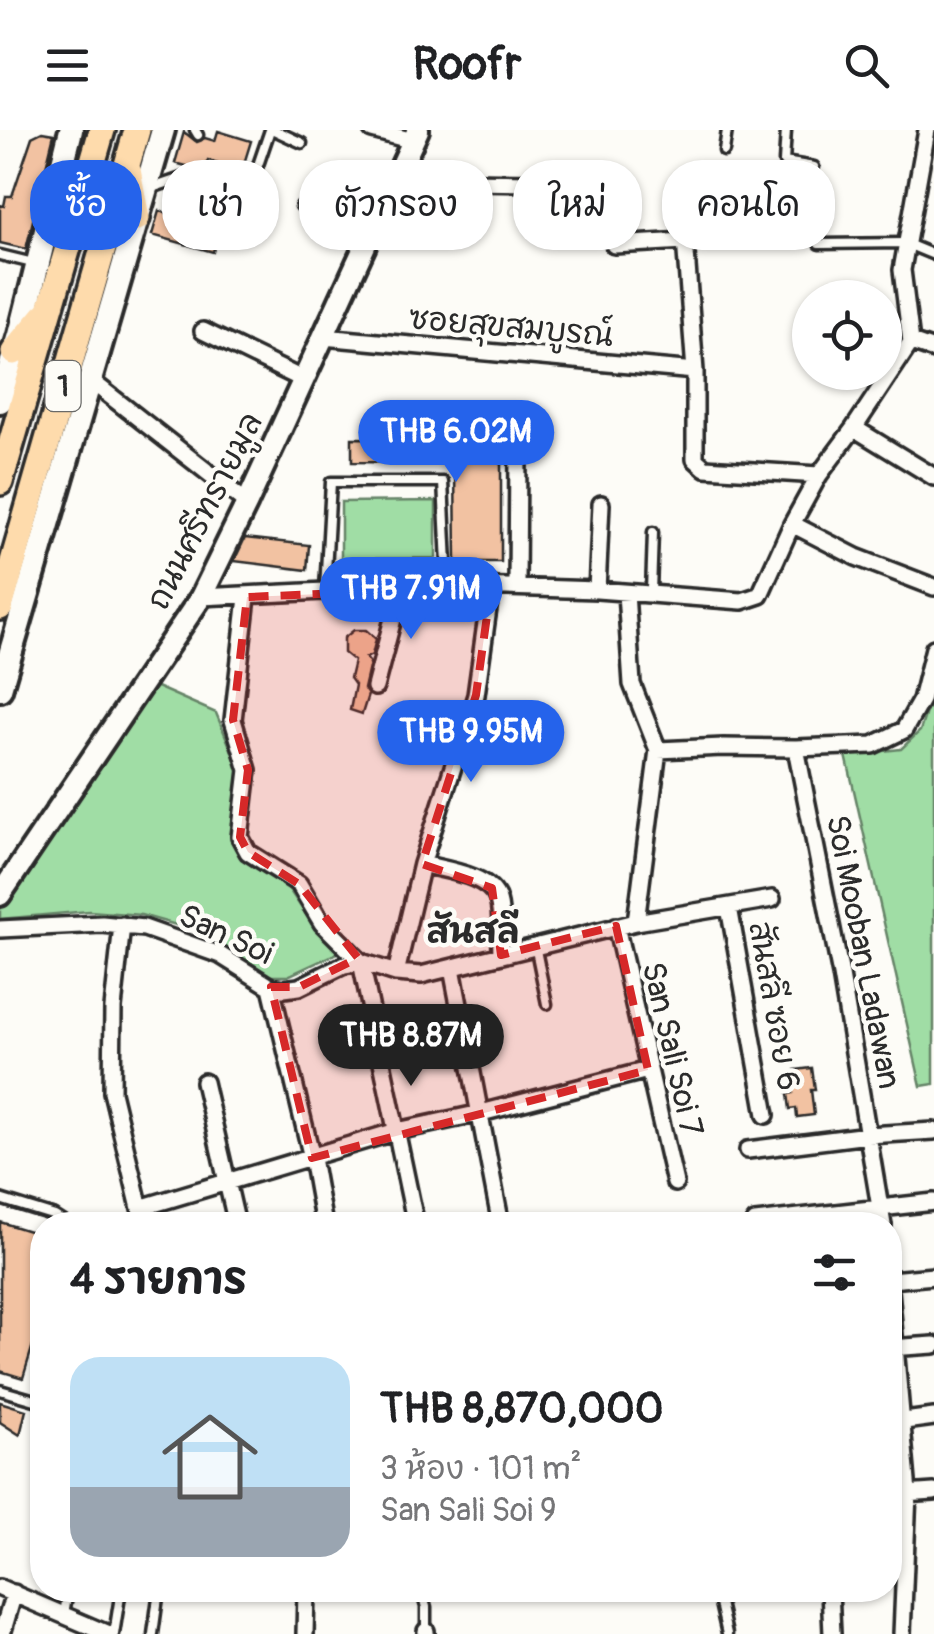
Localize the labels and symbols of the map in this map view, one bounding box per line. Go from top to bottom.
street label: ซอยสุขสมบูรณ์ [407,296,615,359]
road number: 1 [46,361,80,411]
pin: THB 6.02M [342,400,570,485]
street label: ถนนศรีทรายมูล [138,406,274,618]
pin: THB 7.91M [297,557,525,642]
pin: THB 9.95M [357,700,585,785]
street label: Soi Mooban Ladawan [817,812,909,1092]
street label: San Soi [173,896,279,974]
district label: สันสลี [427,909,519,954]
street label: สันสลี ซอย 6 [739,918,809,1094]
street label: San Sali Soi 7 [633,958,711,1140]
pin: THB 8.87M [297,1004,525,1089]

